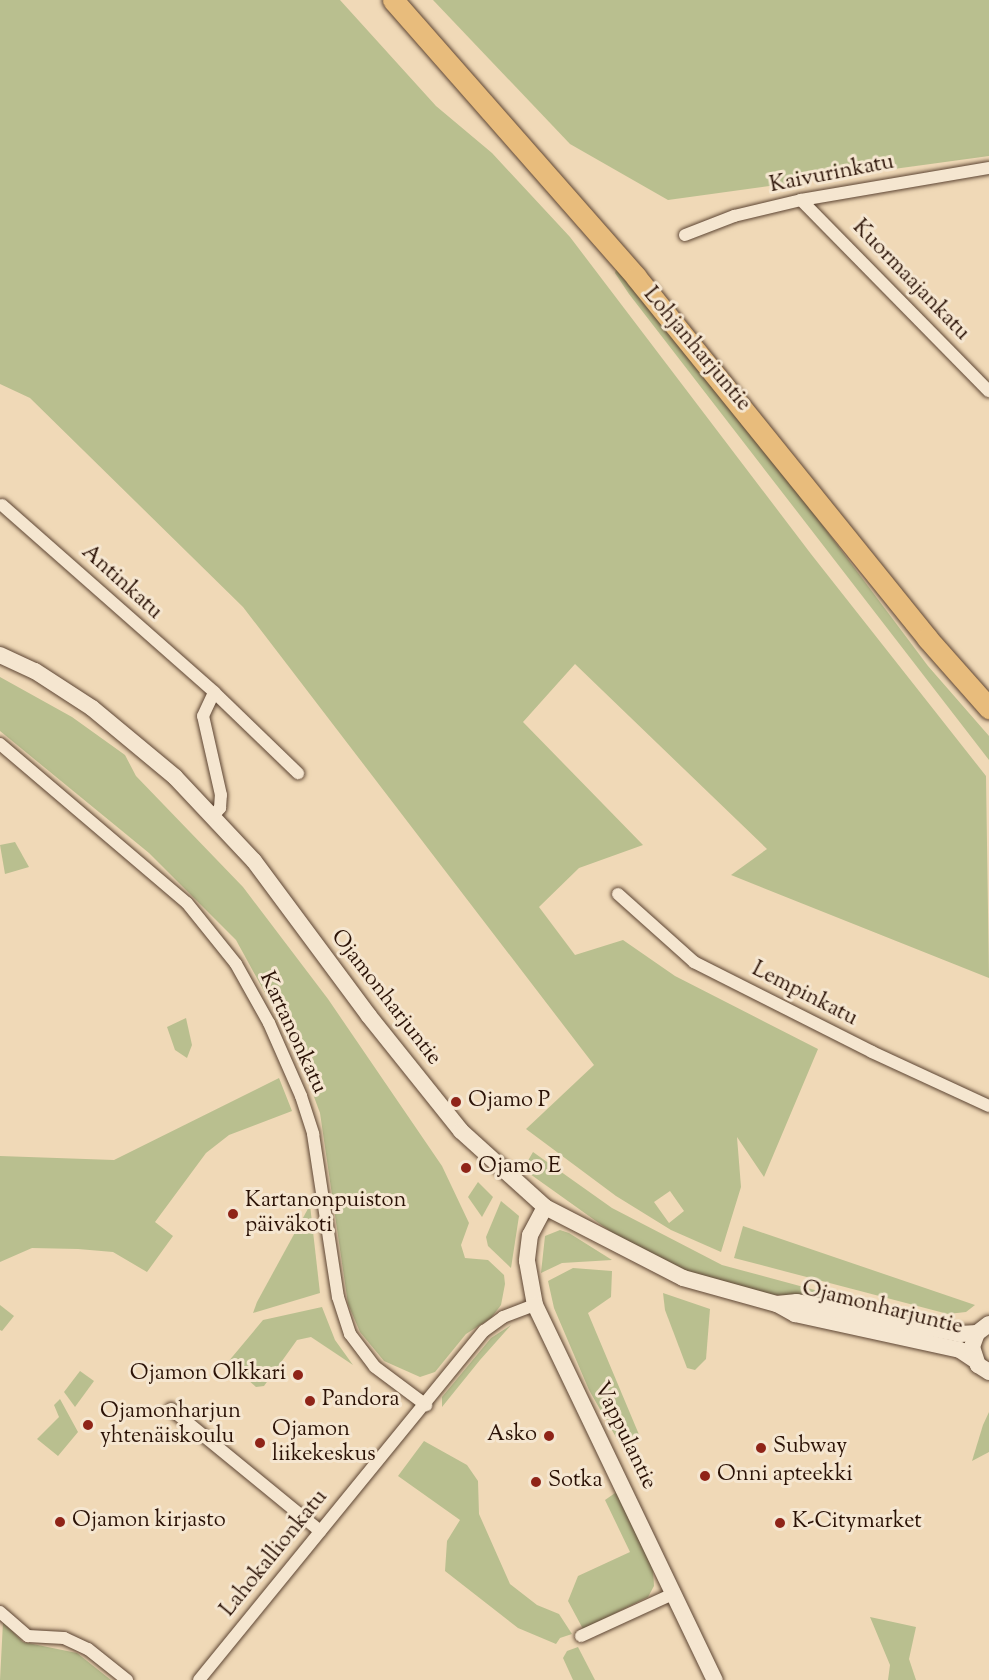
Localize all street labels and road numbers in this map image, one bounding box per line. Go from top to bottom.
street label: Kaivurinkatu [768,150,896,200]
street label: Kuormaajankatu [846,215,974,347]
street label: Lohjanharjuntie [636,283,756,417]
street label: Antinkatu [75,540,167,626]
street label: Ojamonharjuntie [324,925,446,1071]
street label: Lempinkatu [747,957,861,1033]
street label: Kartanonkatu [252,968,332,1098]
street label: Ojamonharjuntie [799,1276,965,1342]
street label: Vappulantie [587,1378,661,1494]
street label: Lahokallionkatu [216,1485,334,1623]

